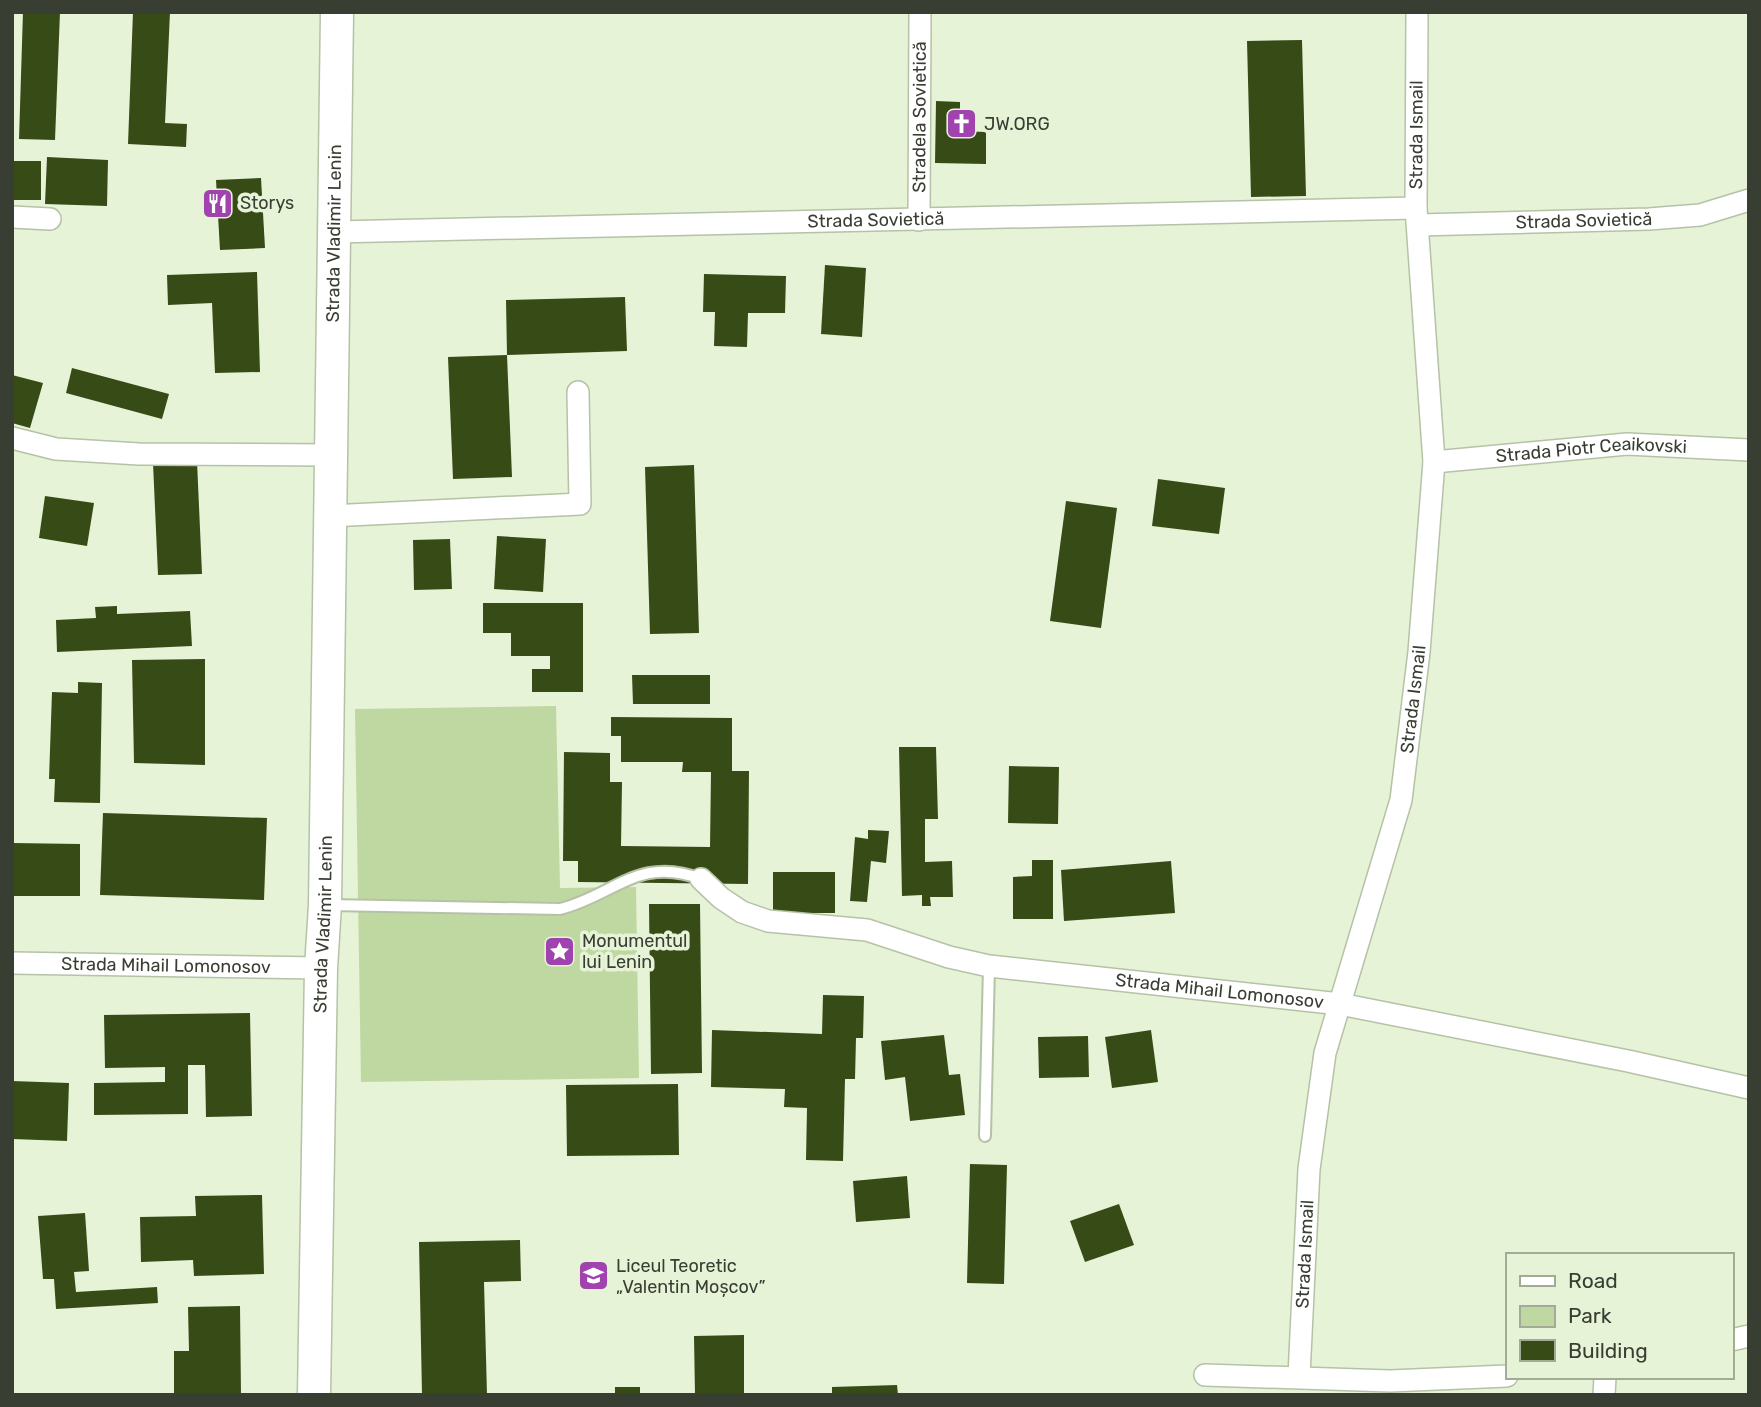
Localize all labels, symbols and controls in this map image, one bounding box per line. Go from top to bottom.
street label: Stradela Sovietică [908,41,931,193]
street label: Strada Ismail [1405,80,1428,189]
church icon: JW.ORG [944,107,978,141]
place label: JW.ORG [984,113,1050,135]
street label: Strada Vladimir Lenin [322,144,346,322]
restaurant icon: Storys [200,186,234,220]
place label: Storys [240,192,294,214]
street label: Strada Sovietică [807,207,945,233]
street label: Strada Sovietică [1515,208,1653,233]
street label: Strada Piotr Ceaikovski [1495,433,1688,467]
street label: Strada Ismail [1396,644,1430,755]
street label: Strada Vladimir Lenin [309,835,337,1013]
place label: Monumentul lui Lenin [582,930,687,973]
place icon: Monumentul lui Lenin [542,934,576,968]
street label: Strada Mihail Lomonosov [61,953,271,978]
street label: Strada Mihail Lomonosov [1114,969,1325,1013]
street label: Strada Ismail [1291,1199,1318,1309]
legend [1506,1253,1733,1379]
place label: Liceul Teoretic „Valentin Moșcov” [616,1255,765,1298]
school or university icon: Liceul Teoretic „Valentin Moșcov” [576,1259,610,1293]
text: Road [1568,1268,1618,1293]
text: Park [1568,1303,1612,1328]
text: Building [1568,1338,1648,1363]

